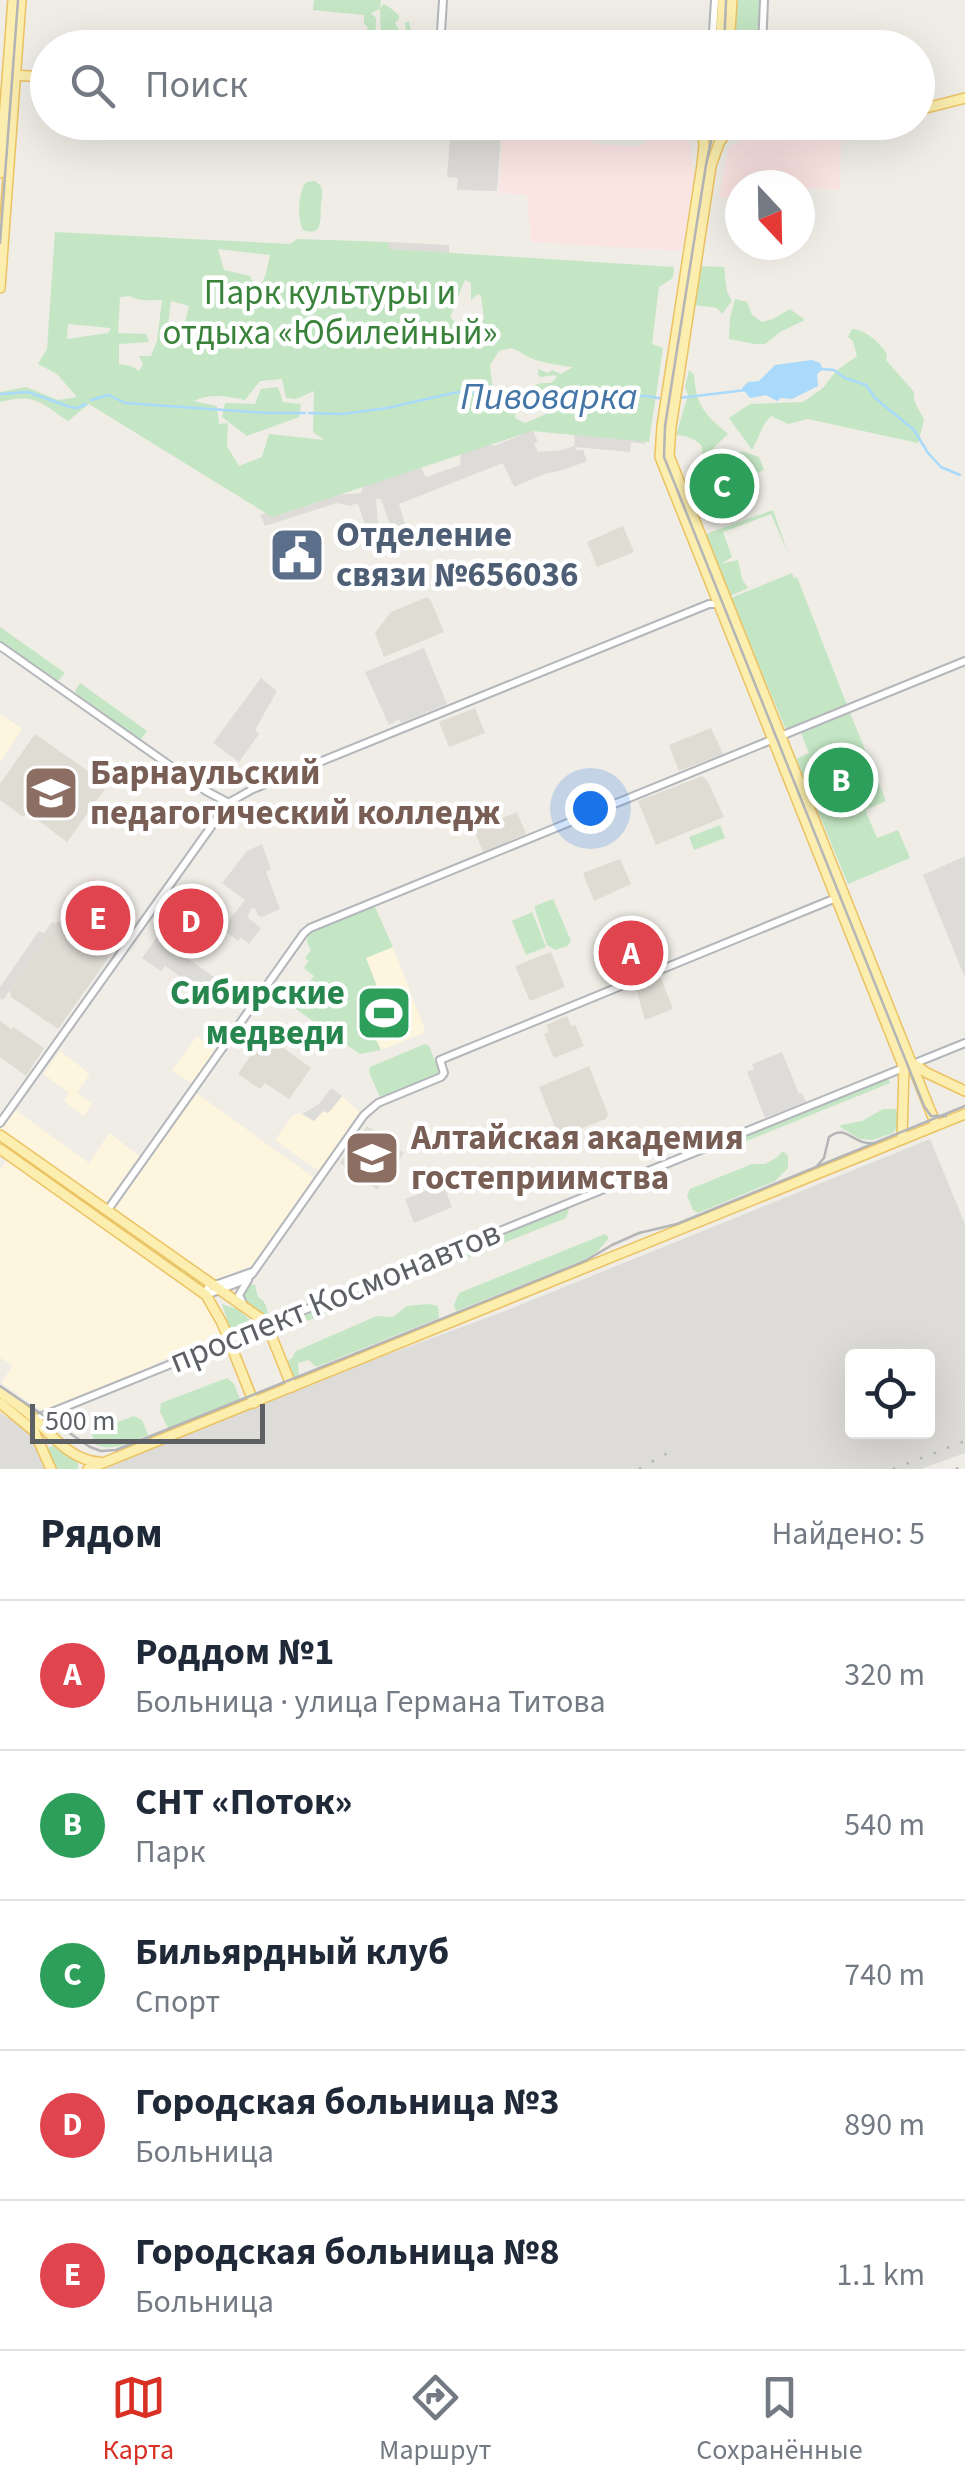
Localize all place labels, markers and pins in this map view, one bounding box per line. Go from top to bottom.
pin: C [690,448,754,524]
place label: Отделение связи №656036 [336,510,578,600]
public building icon: Отделение связи №656036 [267,525,327,585]
pin: B [808,742,874,818]
place label: Барнаульский педагогический колледж [90,748,500,838]
school or university icon: Барнаульский педагогический колледж [21,763,81,823]
pin: E [66,880,130,956]
pin: D [158,884,224,958]
pin: A [598,916,664,990]
place label: Сибирские медведи [170,968,345,1058]
sports icon: Сибирские медведи [354,983,414,1043]
place label: Алтайская академия гостеприимства [410,1113,744,1203]
school or university icon: Алтайская академия гостеприимства [342,1128,402,1188]

